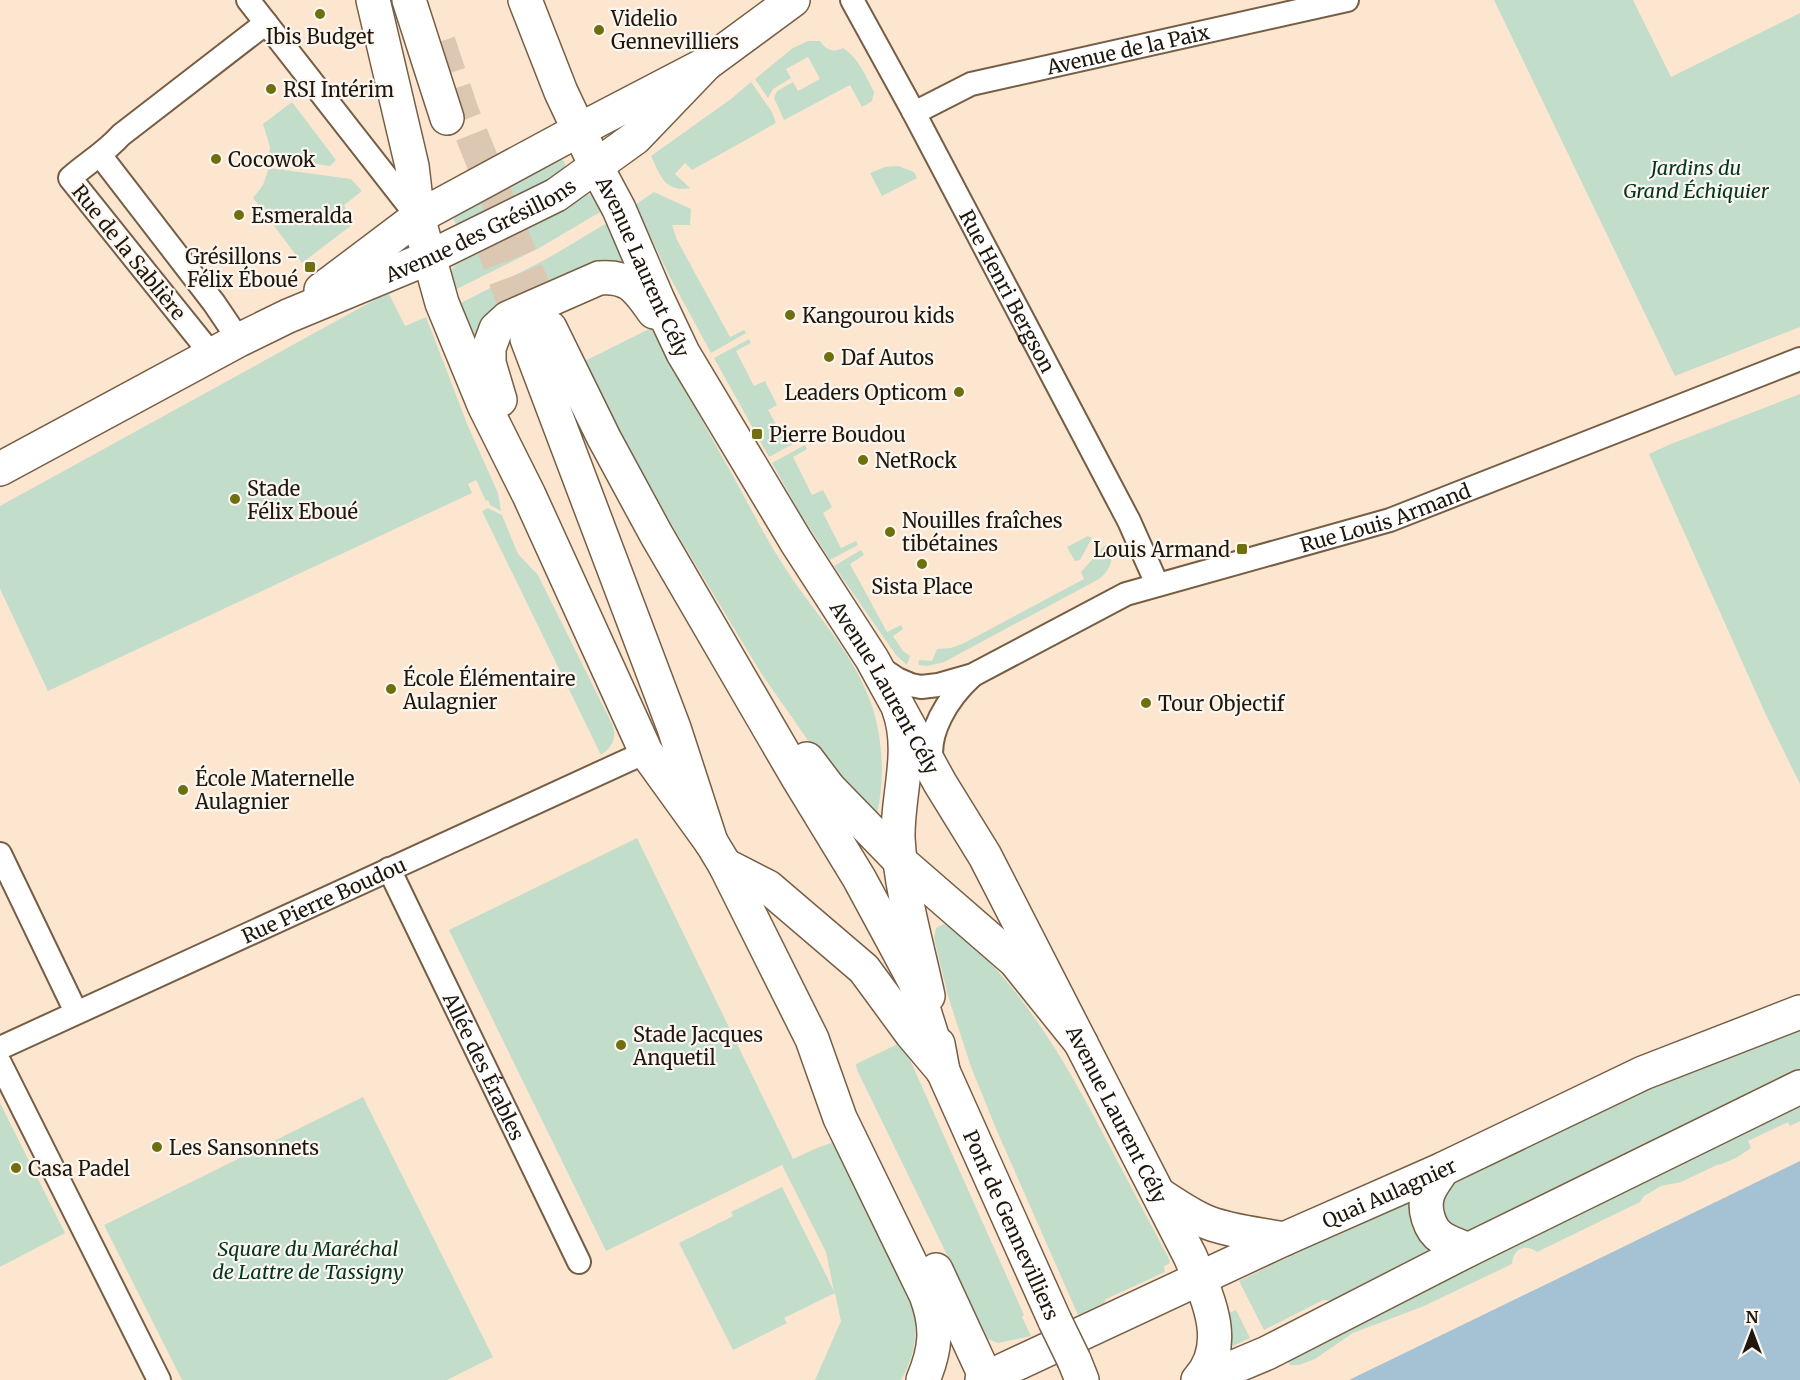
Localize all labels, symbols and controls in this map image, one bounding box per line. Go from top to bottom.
place label: Videlio Gennevilliers [610,6,739,54]
marker: Ibis Budget [313,7,327,21]
street label: Avenue de la Paix [1043,19,1212,79]
marker: Videlio Gennevilliers [592,23,606,37]
place label: Ibis Budget [266,24,374,49]
place label: RSI Intérim [283,77,394,102]
marker: RSI Intérim [264,82,278,96]
place label: Cocowok [228,147,316,172]
marker: Cocowok [209,152,223,166]
park label: Jardins du Grand Échiquier [1623,155,1770,203]
street label: Avenue Laurent Cély [591,171,696,361]
street label: Avenue des Grésillons [381,173,580,287]
street label: Rue de la Sablière [67,179,191,325]
place label: Esmeralda [251,203,353,228]
street label: Rue Henri Bergson [955,205,1061,377]
marker: Esmeralda [232,208,246,222]
place label: Grésillons - Félix Éboué [185,244,298,292]
marker: Grésillons - Félix Éboué [303,260,317,274]
place label: Kangourou kids [802,303,955,328]
marker: Kangourou kids [783,308,797,322]
place label: Daf Autos [841,345,934,370]
marker: Daf Autos [822,350,836,364]
place label: Leaders Opticom [784,380,947,405]
marker: Leaders Opticom [952,385,966,399]
place label: Pierre Boudou [769,422,906,447]
marker: Pierre Boudou [750,427,764,441]
place label: NetRock [875,448,957,473]
marker: NetRock [856,453,870,467]
place label: Stade Félix Eboué [247,476,358,524]
street label: Rue Louis Armand [1297,477,1474,557]
marker: Stade Félix Eboué [228,492,242,506]
place label: Nouilles fraîches tibétaines [902,508,1063,556]
marker: Nouilles fraîches tibétaines [883,525,897,539]
place label: Louis Armand [1093,537,1230,562]
marker: Louis Armand [1235,542,1249,556]
marker: Sista Place [915,557,929,571]
place label: Sista Place [871,574,973,599]
street label: Avenue Laurent Cély [825,595,945,779]
place label: École Élémentaire Aulagnier [402,664,576,714]
marker: École Élémentaire Aulagnier [384,682,398,696]
place label: Tour Objectif [1158,691,1286,716]
marker: Tour Objectif [1139,696,1153,710]
place label: École Maternelle Aulagnier [194,764,354,814]
marker: École Maternelle Aulagnier [176,783,190,797]
street label: Rue Pierre Boudou [237,851,410,948]
street label: Allée des Érables [438,987,531,1144]
street label: Avenue Laurent Cély [1061,1020,1173,1207]
place label: Stade Jacques Anquetil [632,1022,763,1070]
marker: Stade Jacques Anquetil [614,1038,628,1052]
street label: Pont de Gennevilliers [959,1126,1065,1324]
place label: Les Sansonnets [169,1135,319,1160]
marker: Les Sansonnets [150,1140,164,1154]
street label: Quai Aulagnier [1318,1152,1460,1233]
place label: Casa Padel [28,1156,130,1181]
marker: Casa Padel [9,1161,23,1175]
park label: Square du Maréchal de Lattre de Tassigny [212,1236,404,1284]
north arrow [1722,1302,1782,1362]
text: N [1746,1307,1759,1327]

